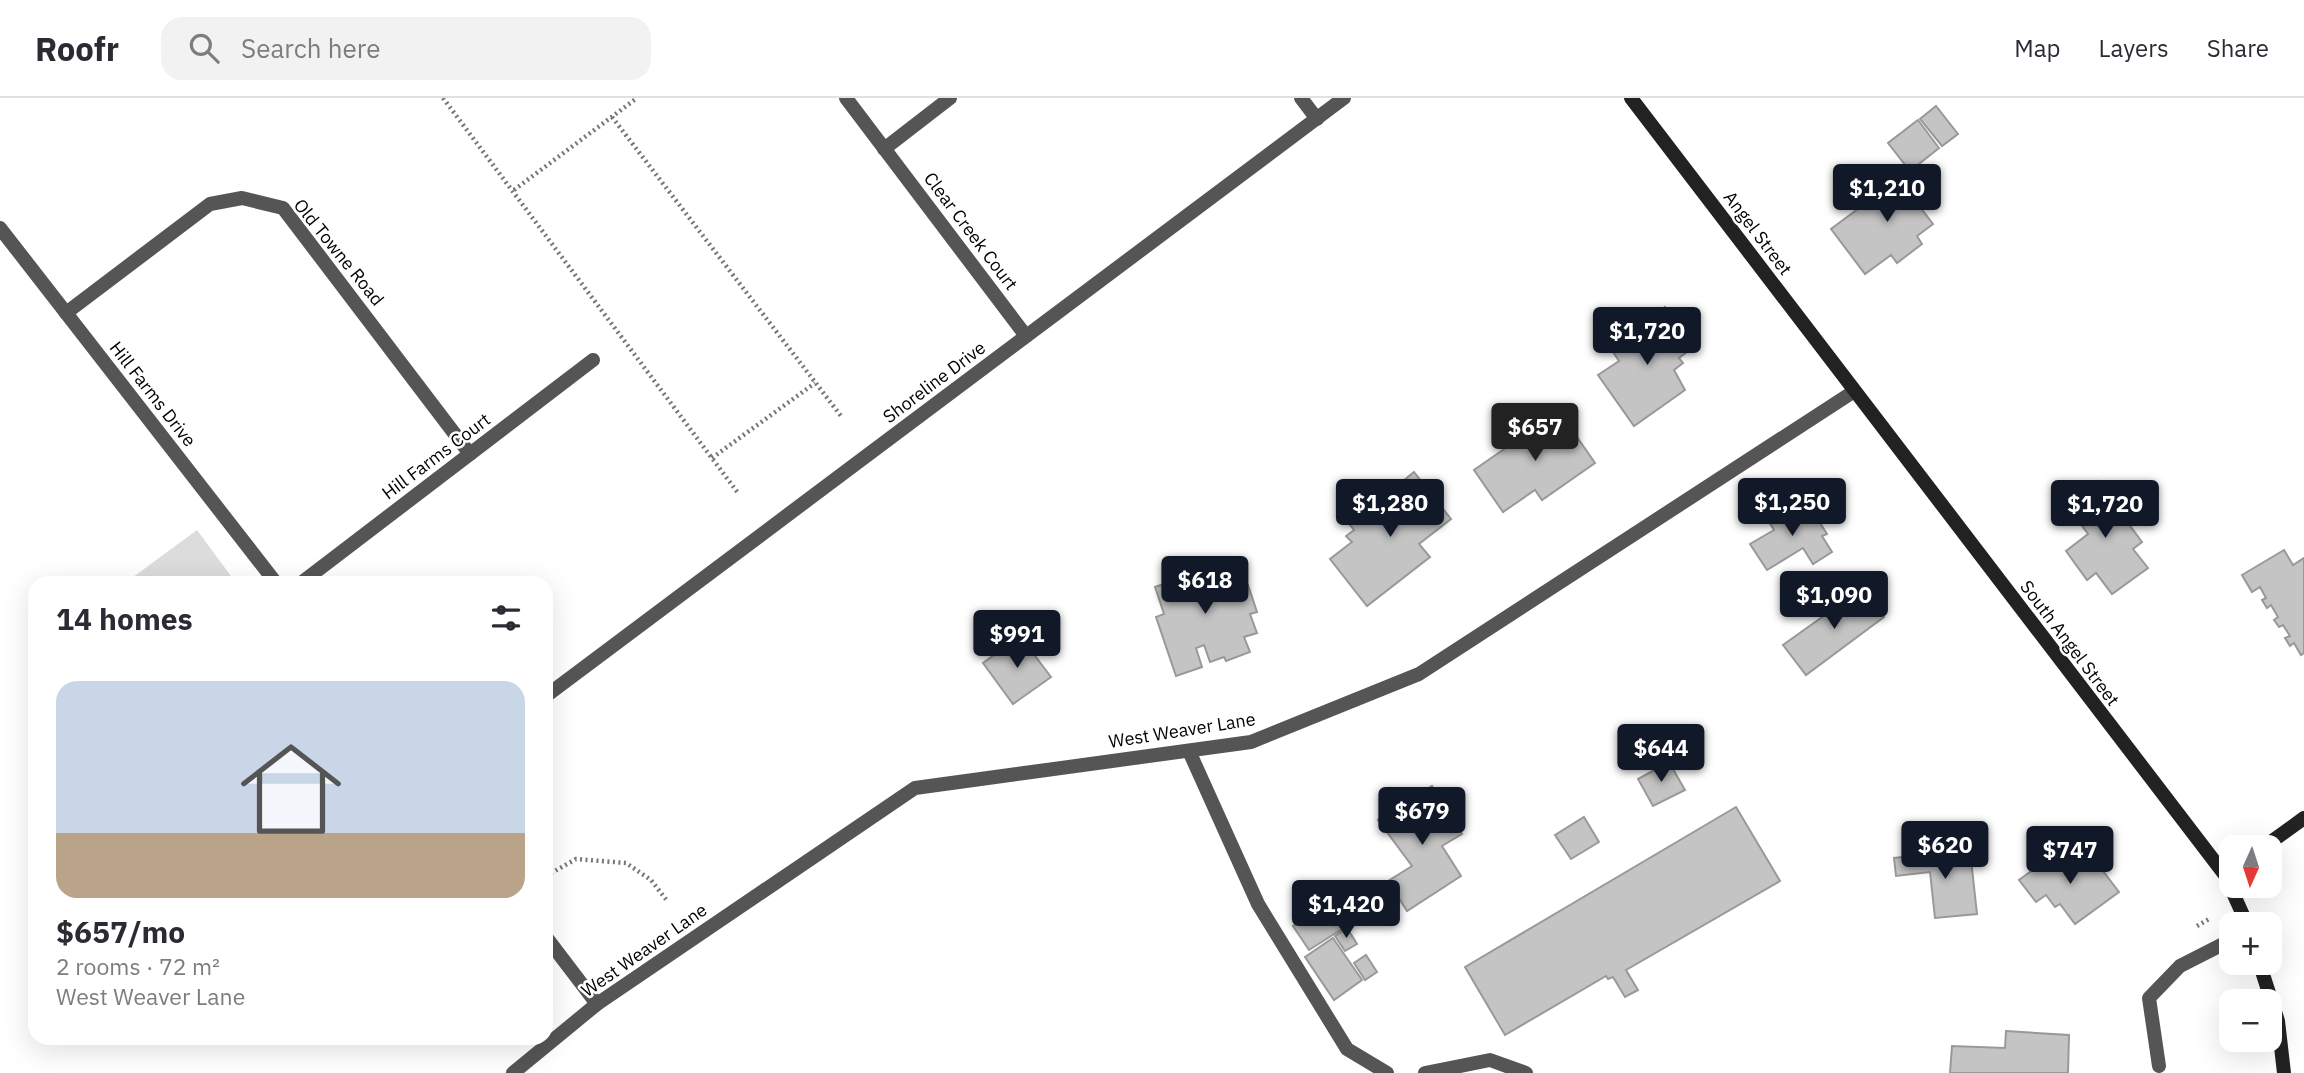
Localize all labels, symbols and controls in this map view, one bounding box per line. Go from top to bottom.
search box [161,17,651,80]
text: Roofr [35,27,119,70]
icon: search [185,29,223,67]
text: Search here [241,31,380,65]
text: Map [2014,32,2061,64]
text: Layers [2099,32,2169,64]
text: Share [2207,32,2269,64]
pin: $1,210 [1830,164,1944,224]
street label: Clear Creek Court [919,167,1023,295]
text: $1,210 [1849,172,1925,202]
street label: Angel Street [1719,186,1797,280]
street label: Old Towne Road [289,194,389,310]
pin: $1,720 [1590,308,1704,367]
text: $1,720 [1609,315,1685,345]
street label: Shoreline Drive [878,336,990,428]
street label: Hill Farms Drive [105,337,201,451]
pin: $657 [1494,404,1576,463]
street label: Hill Farms Court [377,408,495,504]
text: $657 [1507,411,1563,441]
pin: $1,250 [1735,478,1849,538]
pin: $1,280 [1333,480,1447,539]
pin: $1,720 [2048,480,2162,540]
text: $1,250 [1754,486,1830,516]
text: $1,280 [1352,487,1428,517]
text: $1,720 [2067,488,2143,518]
pin: $618 [1164,556,1246,616]
text: $618 [1177,564,1233,594]
pin: $1,090 [1777,572,1891,631]
street label: South Angel Street [2015,576,2125,710]
text: $1,090 [1796,579,1872,609]
text: 14 homes [56,599,193,638]
icon: filters [487,599,525,637]
pin: $991 [976,610,1058,670]
text: $991 [989,618,1045,648]
street label: West Weaver Lane [1107,707,1257,753]
pin: $644 [1620,724,1702,784]
icon: home [228,726,354,852]
text: $644 [1633,732,1689,762]
pin: $679 [1381,788,1463,847]
text: $679 [1394,795,1450,825]
pin: $620 [1904,822,1986,881]
pin: $747 [2029,826,2111,886]
text: $620 [1917,829,1973,859]
text: $747 [2042,834,2098,864]
north arrow [2219,835,2282,898]
map controls [2219,835,2282,1052]
pin: $1,420 [1289,880,1403,940]
text: $1,420 [1308,888,1384,918]
street label: West Weaver Lane [577,898,711,1002]
text: $657/mo [56,912,185,951]
button: + [2219,912,2282,975]
text: 2 rooms · 72 m² [56,951,220,981]
text: West Weaver Lane [56,981,245,1011]
button: − [2219,989,2282,1052]

